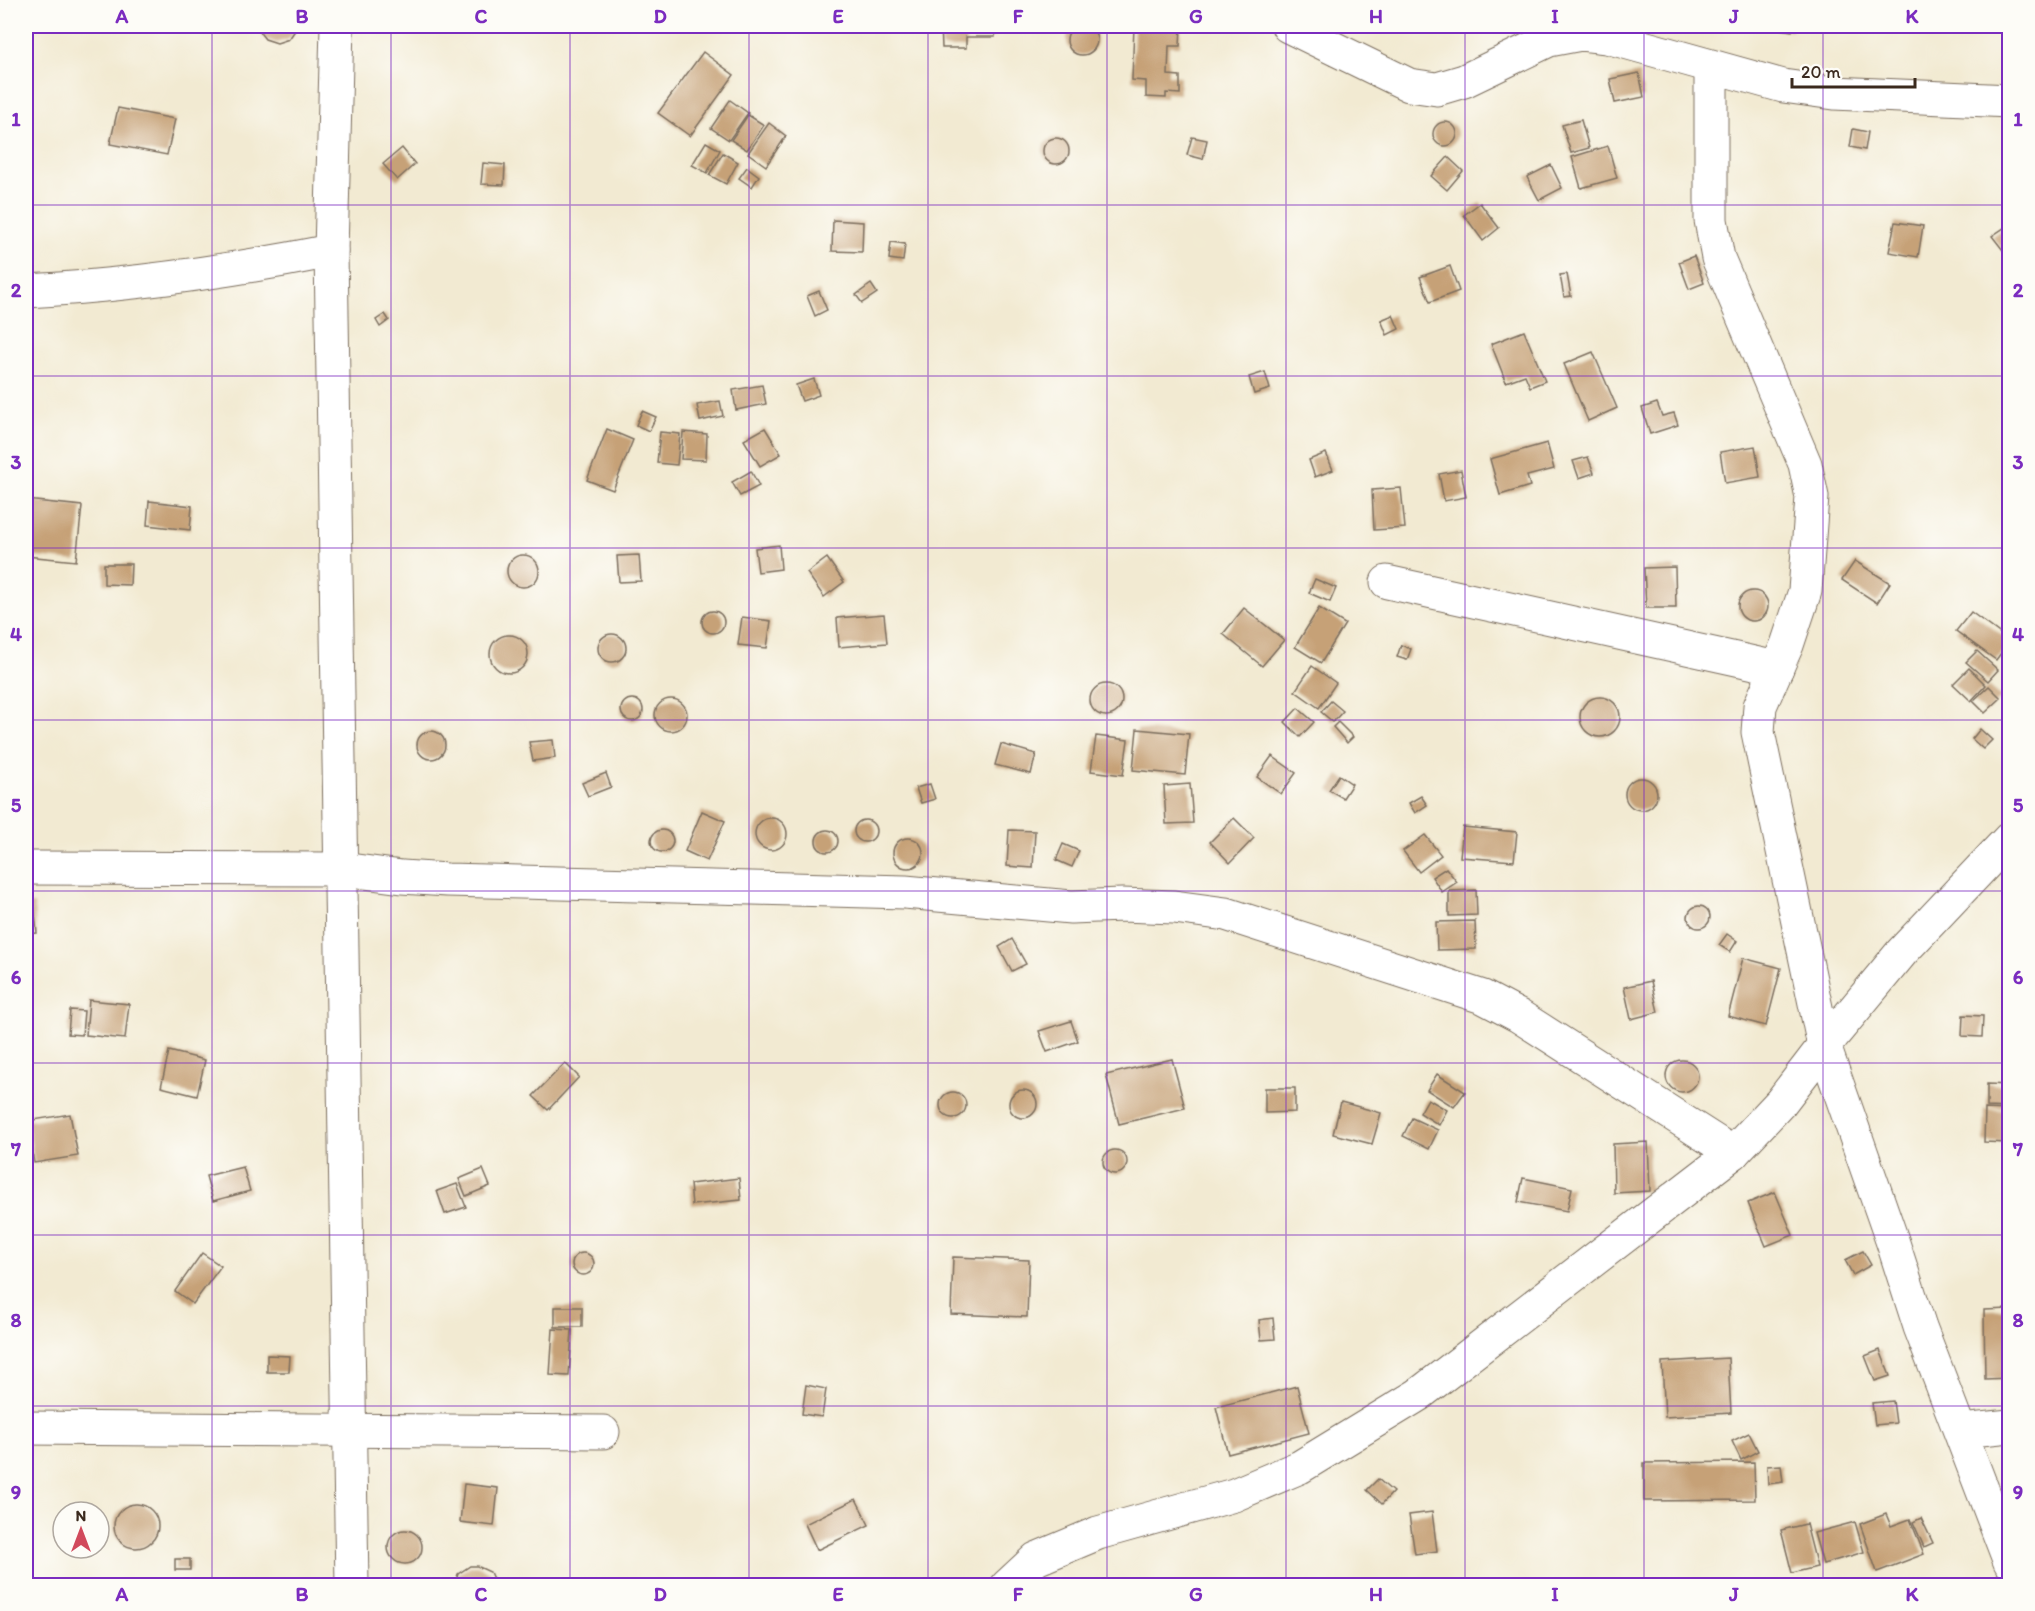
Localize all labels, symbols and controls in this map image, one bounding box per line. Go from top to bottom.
text: A [115,4,129,28]
text: B [296,4,309,28]
text: C [475,4,488,28]
text: D [653,4,667,28]
text: E [832,4,844,28]
text: F [1013,4,1024,28]
text: G [1189,4,1203,28]
text: H [1369,4,1383,28]
text: I [1551,4,1559,28]
text: J [1728,4,1739,28]
text: K [1906,4,1920,28]
scale bar [1792,51,1915,89]
text: 20 m [1801,61,1841,83]
text: 1 [11,107,21,131]
text: 1 [2013,107,2023,131]
text: 2 [11,278,22,302]
text: 2 [2013,278,2024,302]
text: 3 [11,450,22,474]
text: 3 [2013,450,2024,474]
text: 4 [10,622,22,646]
text: 4 [2012,622,2024,646]
text: 5 [11,793,22,817]
text: 5 [2013,793,2024,817]
text: 6 [11,965,22,989]
text: 6 [2013,965,2024,989]
text: 7 [10,1137,21,1161]
text: 7 [2012,1137,2023,1161]
text: 8 [11,1308,22,1332]
text: 8 [2013,1308,2024,1332]
text: 9 [11,1480,21,1504]
text: 9 [2013,1480,2023,1504]
north arrow [51,1500,111,1560]
text: N [76,1506,86,1525]
text: A [115,1582,129,1606]
text: B [296,1582,309,1606]
text: C [475,1582,488,1606]
text: D [653,1582,667,1606]
text: E [832,1582,844,1606]
text: F [1013,1582,1024,1606]
text: G [1189,1582,1203,1606]
text: H [1369,1582,1383,1606]
text: I [1551,1582,1559,1606]
text: J [1728,1582,1739,1606]
text: K [1906,1582,1920,1606]

